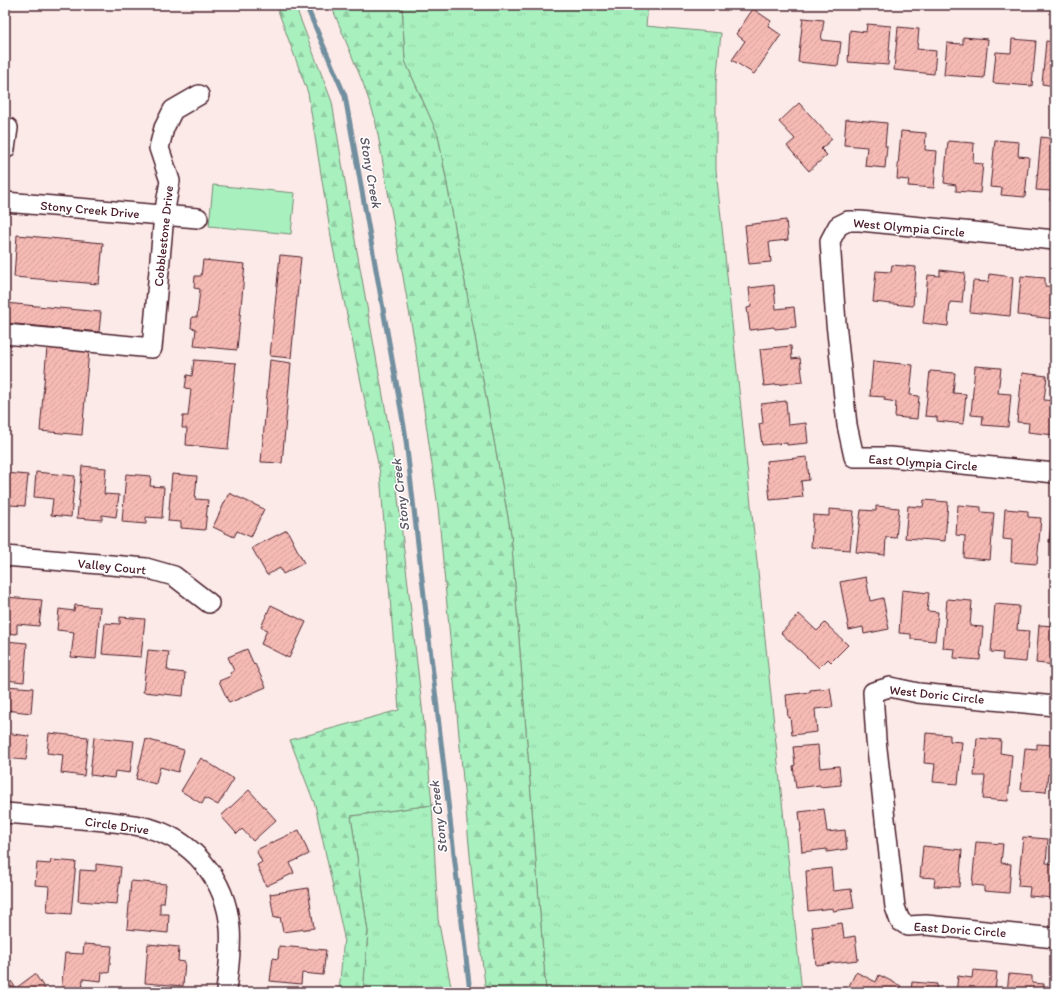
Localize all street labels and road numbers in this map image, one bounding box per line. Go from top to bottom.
street label: Cobblestone Drive [151,185,176,287]
street label: Stony Creek Drive [40,198,140,221]
street label: West Olympia Circle [852,215,966,240]
street label: East Olympia Circle [868,451,978,474]
street label: Valley Court [77,555,147,578]
street label: West Doric Circle [889,682,985,707]
street label: Circle Drive [84,814,150,837]
street label: East Doric Circle [913,919,1007,940]

